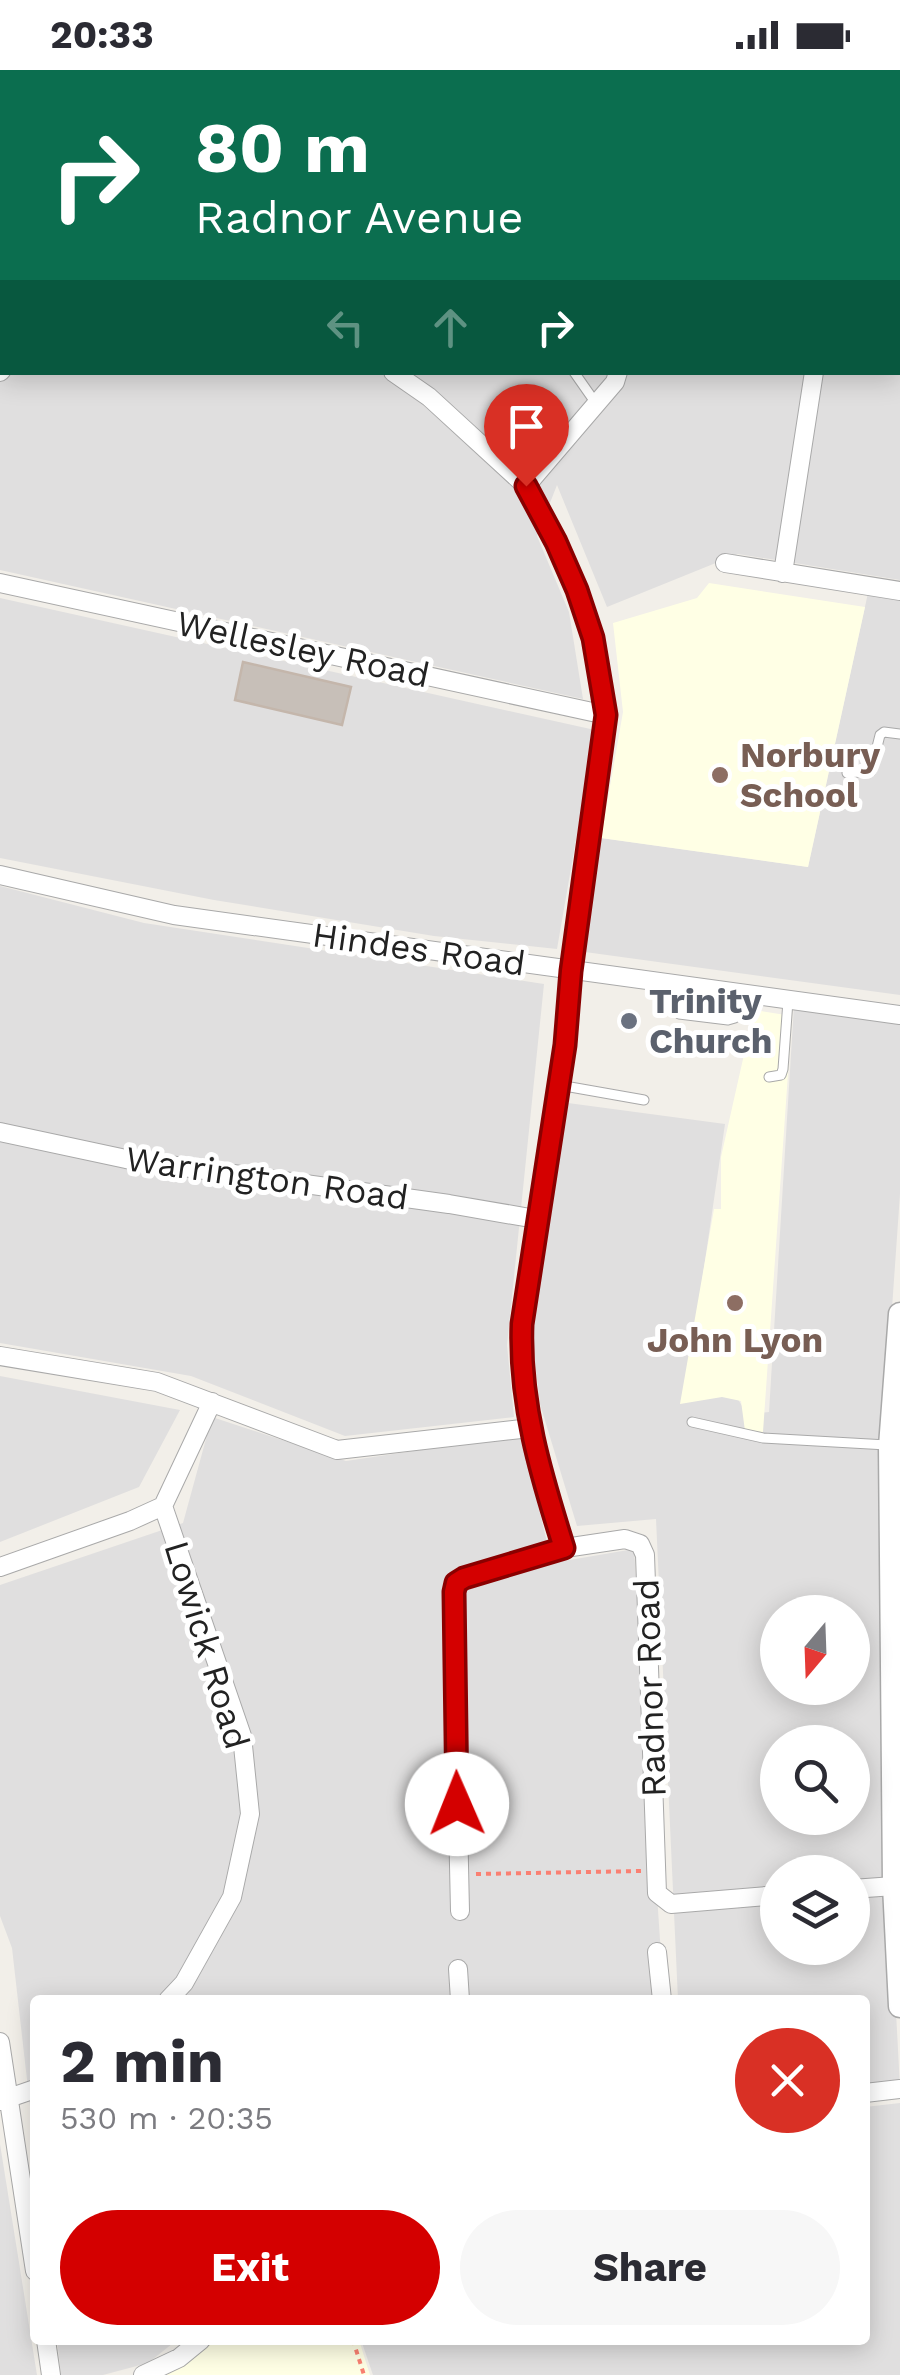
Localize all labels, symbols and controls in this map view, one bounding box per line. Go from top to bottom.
text: 20:33 [50,13,154,57]
text: 80 m [195,107,370,189]
icon: right [30,110,160,240]
text: Radnor Avenue [195,191,524,244]
icon: left [318,300,373,355]
icon: ahead [423,300,478,355]
icon: right [528,300,583,355]
pin [484,384,569,487]
icon: arrive [499,399,554,454]
street label: Wellesley Road [173,602,433,696]
place label: Norbury School [740,734,880,816]
marker: Norbury School [709,764,731,786]
street label: Hindes Road [310,913,528,985]
place label: Trinity Church [649,980,773,1062]
marker: Trinity Church [618,1010,640,1032]
street label: Warrington Road [123,1137,411,1219]
marker: John Lyon [724,1292,746,1314]
place label: John Lyon [647,1319,823,1361]
street label: Lowick Road [155,1536,259,1754]
street label: Radnor Road [625,1578,675,1798]
north arrow [760,1595,870,1705]
map controls [760,1595,870,1965]
button: search [760,1725,870,1835]
position arrow [405,1752,509,1856]
button: layers [760,1855,870,1965]
text: 2 min [60,2026,224,2097]
button: close [735,2028,840,2133]
text: 530 m · 20:35 [60,2099,273,2137]
button: Exit [60,2210,440,2325]
button: Share [460,2210,840,2325]

